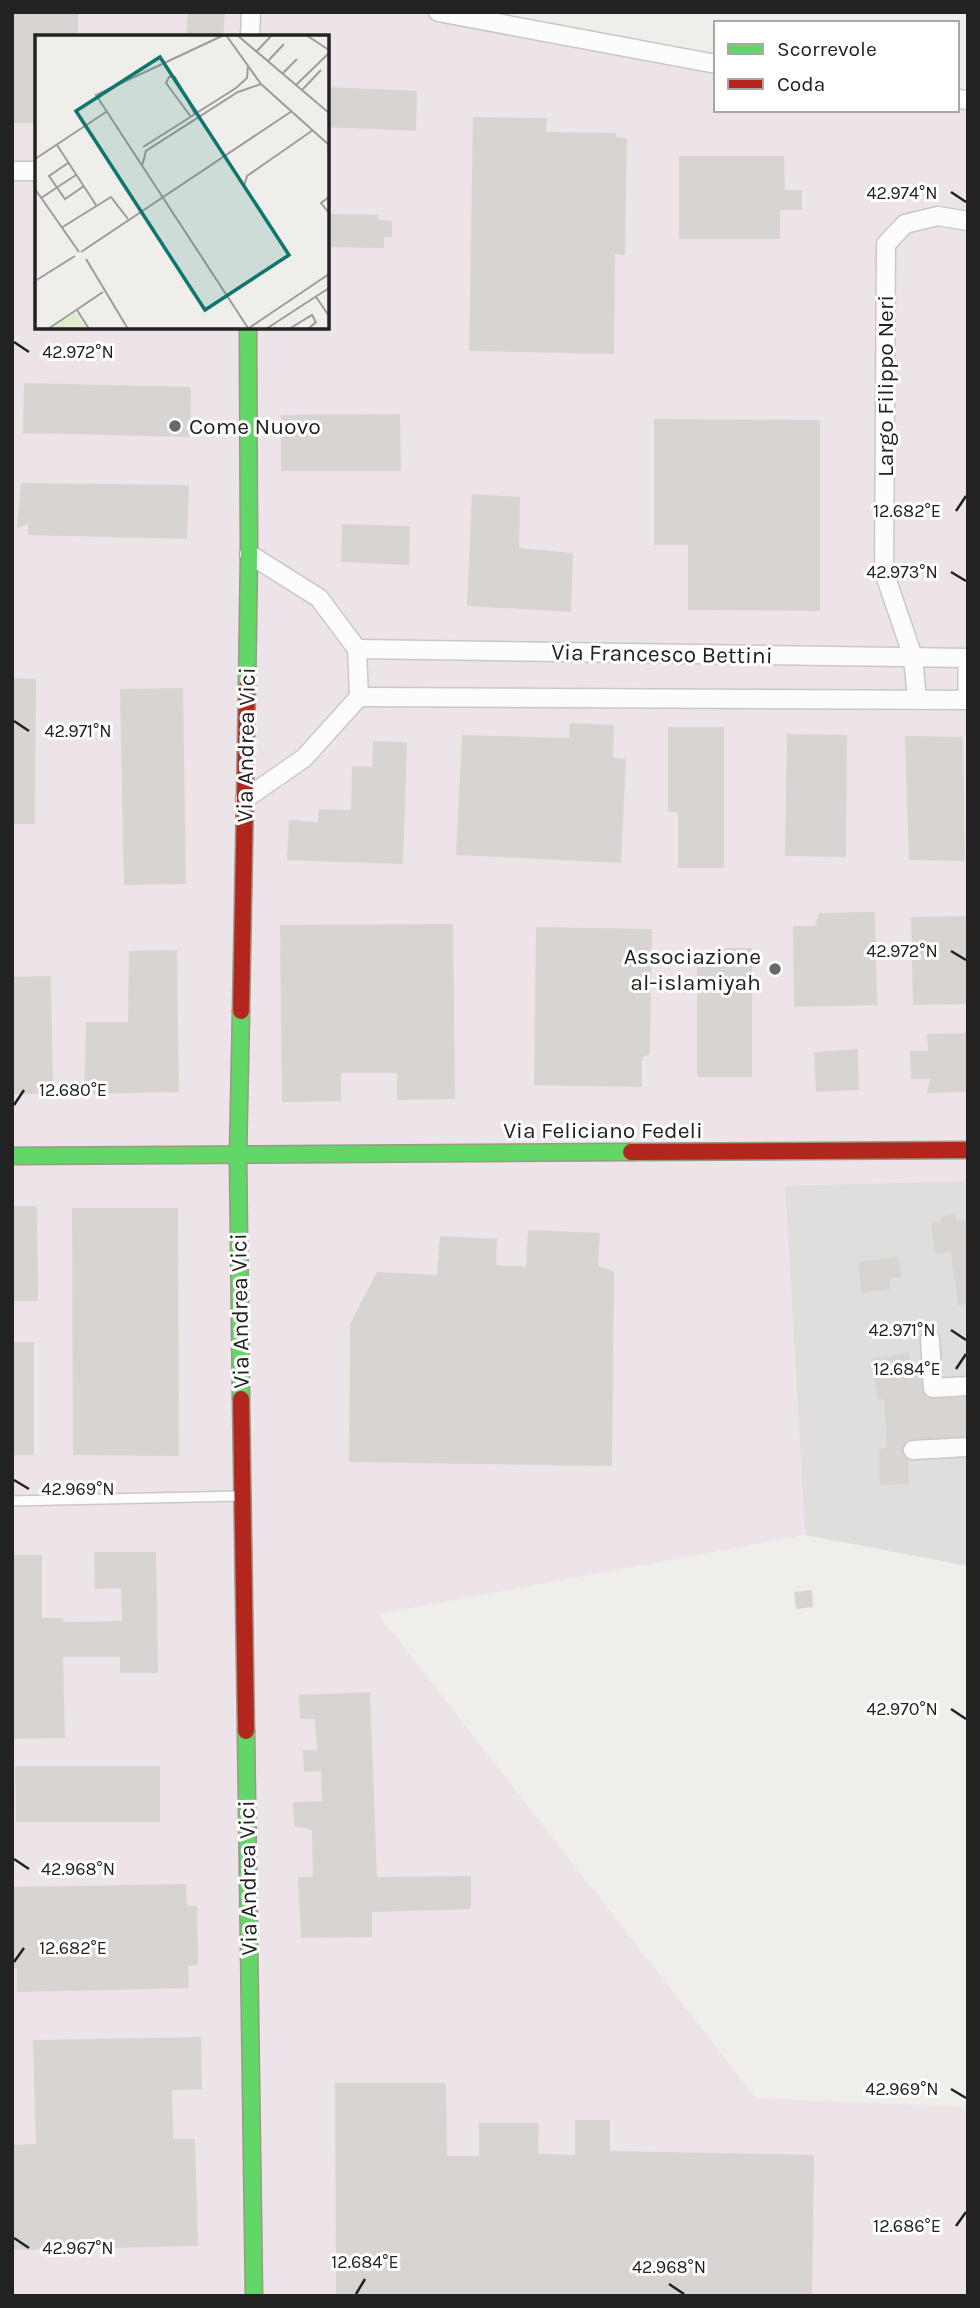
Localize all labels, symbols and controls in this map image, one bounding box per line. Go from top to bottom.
legend [714,21,959,112]
inset map [35,35,329,329]
text: Scorrevole [777,37,877,61]
text: Coda [777,72,825,96]
text: 42.974°N [866,182,938,204]
street label: Largo Filippo Neri [872,295,899,477]
text: 42.972°N [42,341,114,363]
place label: Come Nuovo [189,413,321,440]
marker: Come Nuovo [167,418,183,434]
text: 12.682°E [873,500,941,522]
text: 42.973°N [866,561,938,583]
street label: Via Francesco Bettini [551,639,773,669]
street label: Via Andrea Vici [231,667,261,823]
text: 42.971°N [45,720,111,742]
text: 42.972°N [866,940,938,962]
place label: Associazione al-islamiyah [624,943,761,996]
marker: Associazione al-islamiyah [767,961,783,977]
text: 12.680°E [39,1079,107,1101]
street label: Via Feliciano Fedeli [503,1117,703,1144]
street label: Via Andrea Vici [225,1233,255,1389]
text: 42.971°N [869,1319,935,1341]
text: 12.684°E [873,1358,941,1380]
text: 42.969°N [41,1478,115,1500]
text: 42.970°N [866,1698,938,1720]
street label: Via Andrea Vici [233,1800,263,1956]
text: 42.968°N [41,1858,115,1880]
text: 12.682°E [39,1937,107,1959]
text: 42.969°N [865,2078,939,2100]
text: 12.686°E [873,2215,941,2237]
text: 42.967°N [42,2237,114,2259]
text: 12.684°E [331,2251,399,2273]
text: 42.968°N [632,2256,706,2278]

